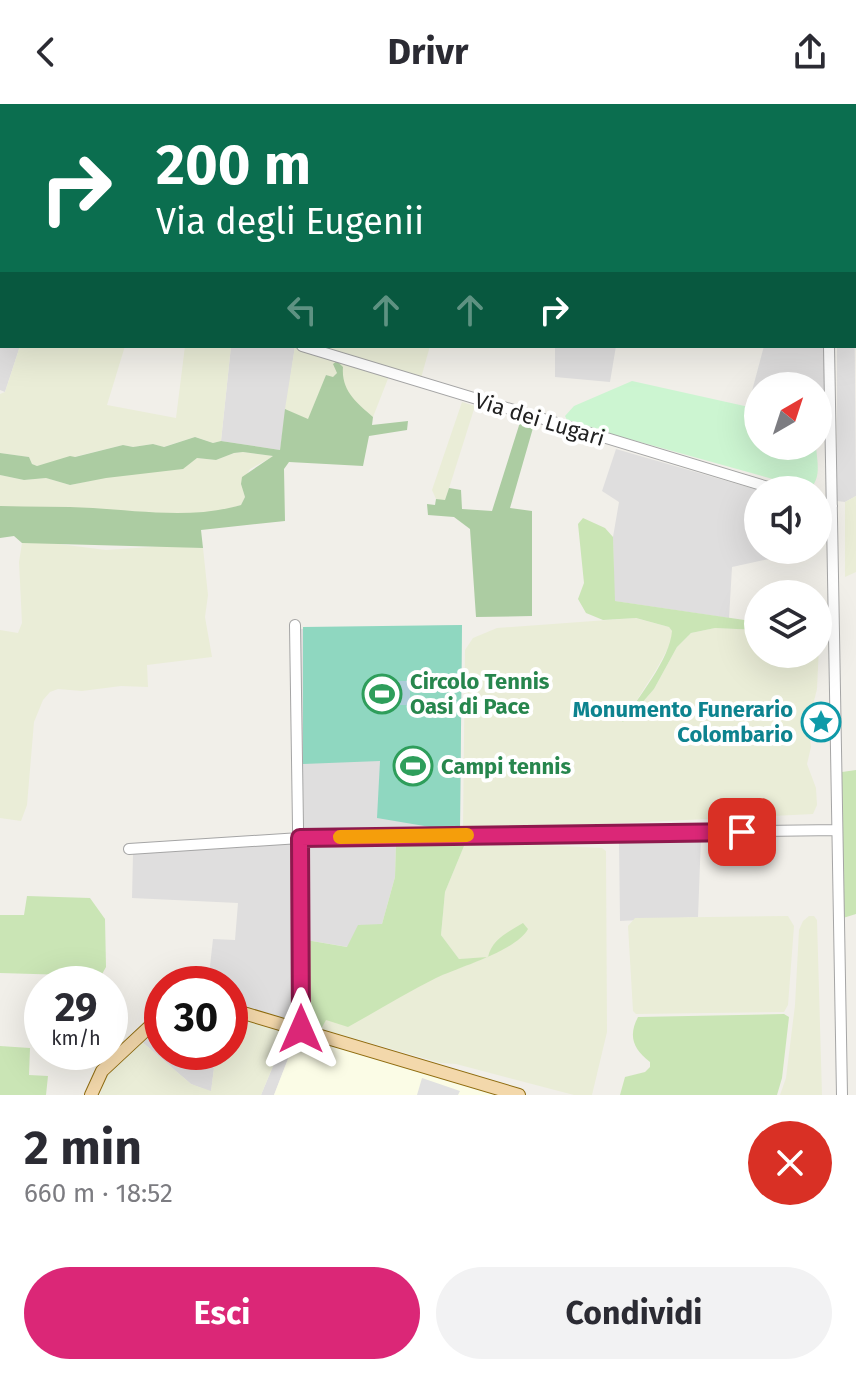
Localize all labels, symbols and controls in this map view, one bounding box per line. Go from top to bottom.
icon: back [24,30,68,74]
text: Drivr [388,30,468,74]
icon: share [788,30,832,74]
text: 200 m [156,132,311,199]
icon: right [24,136,128,240]
text: Via degli Eugenii [156,200,424,244]
icon: left [280,288,324,332]
icon: ahead [364,288,408,332]
icon: ahead [448,288,492,332]
icon: right [532,288,576,332]
north arrow [744,372,832,460]
map controls [744,372,832,668]
street label: Via dei Lugari [472,387,608,452]
button: sound [744,476,832,564]
button: layers [744,580,832,668]
place label: Circolo Tennis Oasi di Pace [410,668,550,720]
sports icon: Circolo Tennis Oasi di Pace [361,673,403,715]
place label: Monumento Funerario Colombario [573,696,793,748]
place icon: Monumento Funerario Colombario [800,701,842,743]
sports icon: Campi tennis [392,745,434,787]
place label: Campi tennis [441,753,571,780]
pin [708,798,776,866]
icon: arrive [720,810,764,854]
speed limit sign: 30 [144,966,248,1070]
text: 29 [55,984,97,1032]
position arrow [259,987,343,1071]
text: km/h [51,1026,101,1050]
text: 2 min [24,1119,142,1177]
button: close [748,1121,832,1205]
text: 660 m · 18:52 [24,1178,173,1209]
button: Esci [24,1267,420,1359]
button: Condividi [436,1267,832,1359]

